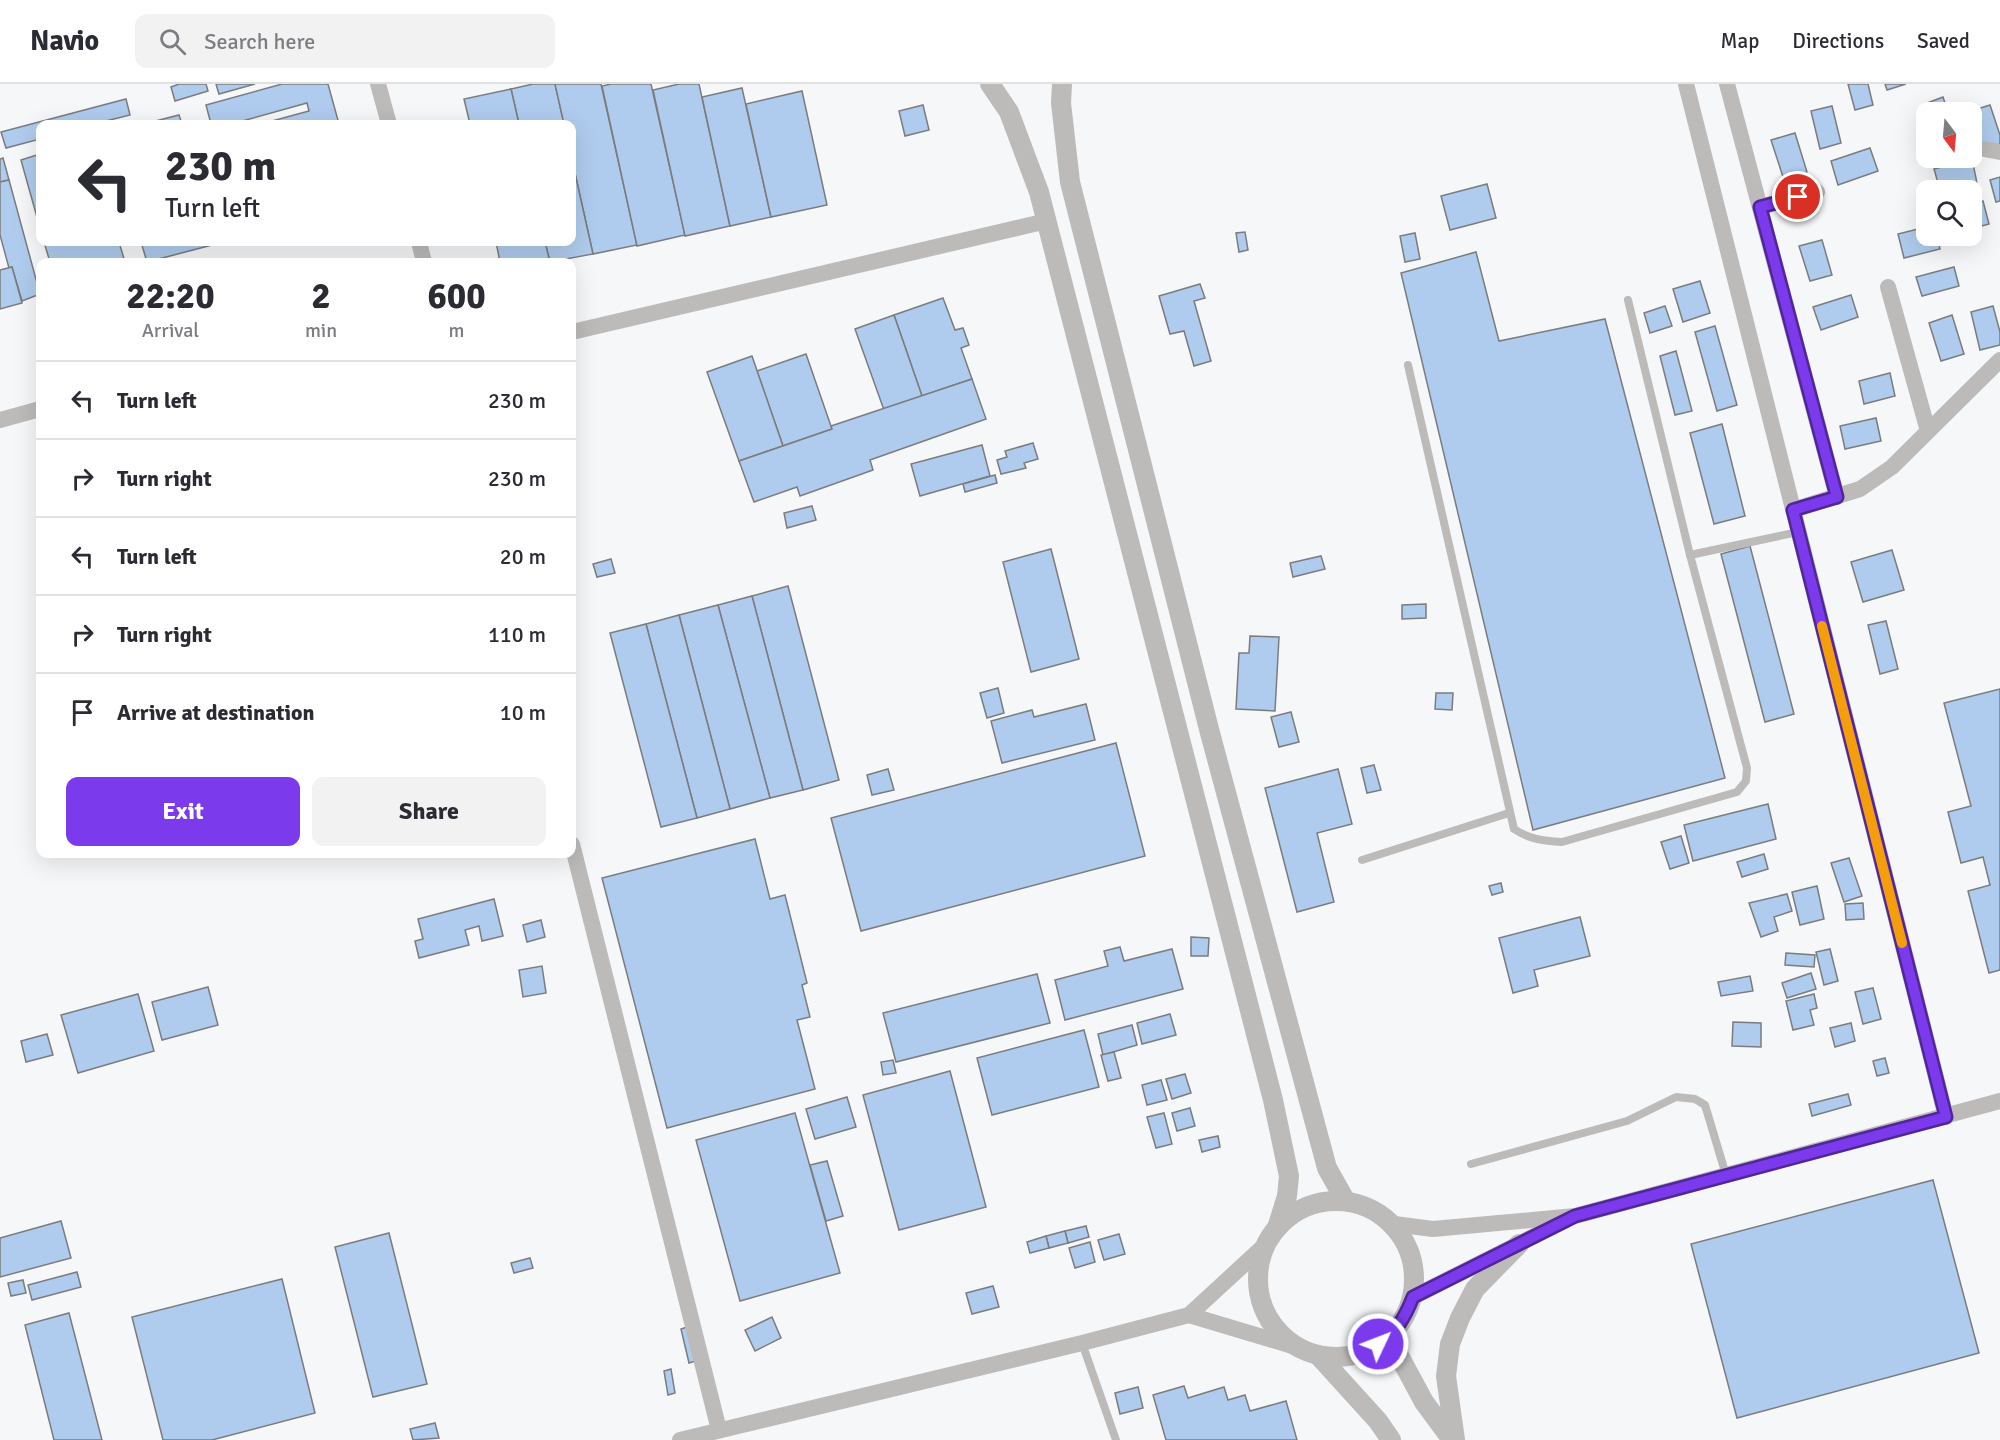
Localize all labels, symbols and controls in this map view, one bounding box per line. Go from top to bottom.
search box [135,14,555,68]
text: Navio [30,24,99,58]
icon: search [156,25,189,58]
text: Search here [204,28,315,55]
text: Map [1721,28,1759,54]
text: Directions [1792,28,1884,54]
text: Saved [1917,28,1970,54]
north arrow [1916,102,1982,168]
map controls [1916,102,1982,246]
text: 230 m [165,141,276,192]
icon: left [66,144,144,222]
pin [1772,171,1823,222]
icon: arrive [1781,180,1814,213]
button: search [1916,180,1982,246]
text: Turn left [165,192,260,225]
text: 22:20 [126,274,215,319]
text: 2 [311,274,331,319]
text: 600 [427,274,486,319]
text: Arrival [142,318,199,343]
text: min [305,318,337,343]
text: m [449,318,465,343]
icon: left [66,384,99,417]
text: Turn left [117,387,197,414]
text: 230 m [488,387,546,414]
icon: right [66,462,99,495]
text: Turn right [117,465,212,492]
text: 230 m [488,465,546,492]
icon: left [66,540,99,573]
text: Turn left [117,543,197,570]
text: 20 m [500,543,546,570]
icon: right [66,618,99,651]
text: Turn right [117,621,212,648]
text: 110 m [488,621,546,648]
icon: arrive [66,696,99,729]
text: Arrive at destination [117,699,314,726]
text: 10 m [500,699,546,726]
button: Exit [66,777,300,846]
button: Share [312,777,546,846]
position arrow [1346,1312,1410,1376]

